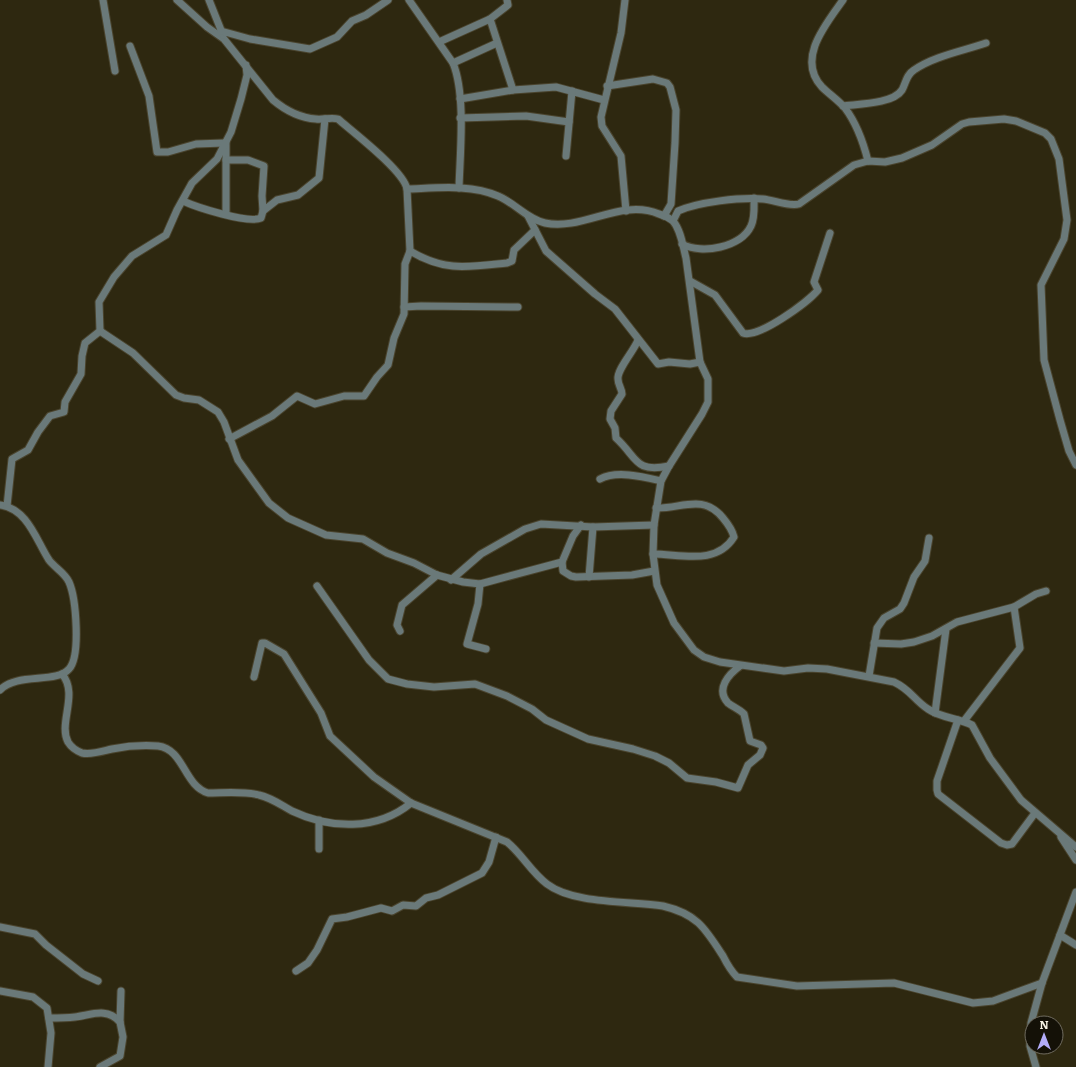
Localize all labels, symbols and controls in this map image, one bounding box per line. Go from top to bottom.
north arrow [1024,1015,1064,1055]
text: N [1039,1016,1049,1032]

